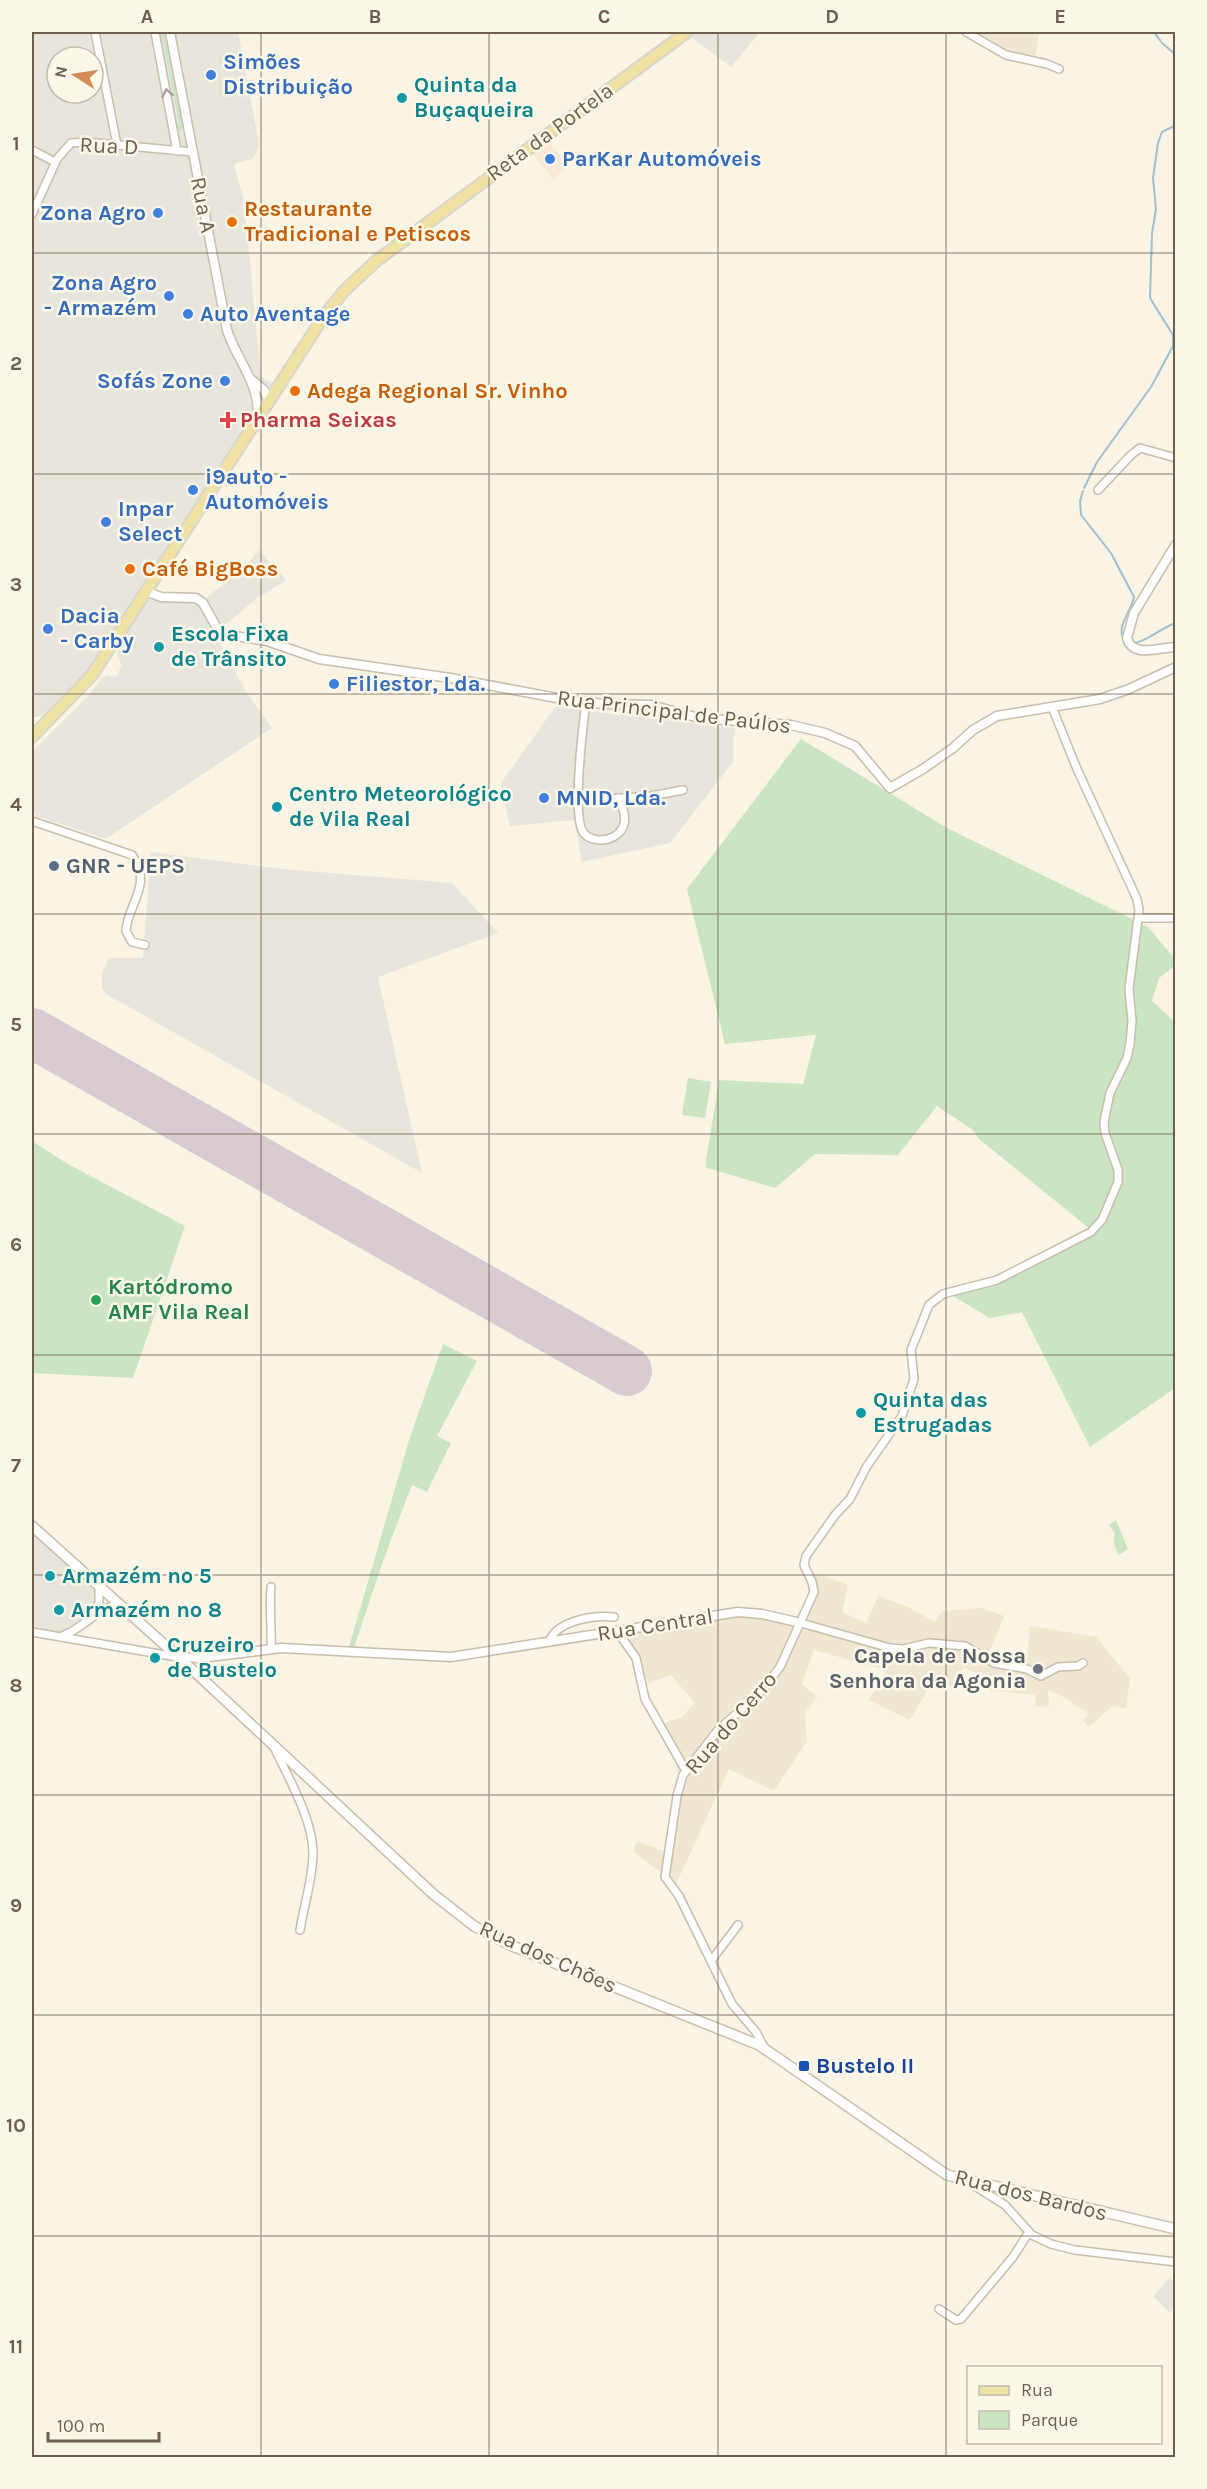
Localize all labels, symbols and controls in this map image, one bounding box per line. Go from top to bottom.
text: A [141,5,154,28]
text: B [369,5,381,28]
text: C [598,5,610,28]
text: D [825,5,839,28]
text: E [1054,5,1066,28]
north arrow [45,45,105,105]
place label: Simões Distribuição [223,49,353,100]
text: N [50,64,71,80]
marker: Simões Distribuição [204,68,218,82]
place label: Quinta da Buçaqueira [414,72,534,123]
street label: Reta da Portela [481,77,619,187]
one-way arrow [161,89,174,99]
marker: Quinta da Buçaqueira [395,91,409,105]
street label: Rua D [79,131,139,161]
text: 1 [12,132,20,155]
place label: ParKar Automóveis [562,146,762,172]
marker: ParKar Automóveis [543,152,557,166]
street label: Rua A [185,175,221,236]
place label: Restaurante Tradicional e Petiscos [244,196,471,247]
place label: Zona Agro [40,200,146,226]
marker: Zona Agro [151,206,165,220]
marker: Restaurante Tradicional e Petiscos [225,215,239,229]
place label: Zona Agro - Armazém [44,270,157,321]
marker: Zona Agro - Armazém [162,289,176,303]
place label: Auto Aventage [200,301,350,327]
marker: Auto Aventage [181,307,195,321]
text: 2 [10,352,22,375]
place label: Sofás Zone [97,368,213,394]
marker: Sofás Zone [218,374,232,388]
place label: Adega Regional Sr. Vinho [307,378,568,404]
marker: Adega Regional Sr. Vinho [288,384,302,398]
place label: Pharma Seixas [240,407,397,433]
marker: Pharma Seixas [221,413,235,427]
place label: i9auto - Automóveis [205,464,329,515]
marker: i9auto - Automóveis [186,483,200,497]
place label: Inpar Select [118,496,183,547]
marker: Inpar Select [99,515,113,529]
place label: Café BigBoss [142,556,278,582]
marker: Café BigBoss [123,562,137,576]
text: 3 [10,573,22,596]
place label: Dacia - Carby [60,603,134,654]
place label: Escola Fixa de Trânsito [171,621,289,672]
marker: Dacia - Carby [41,622,55,636]
marker: Escola Fixa de Trânsito [152,640,166,654]
place label: Filiestor, Lda. [346,671,486,697]
marker: Filiestor, Lda. [327,677,341,691]
street label: Rua Principal de Paúlos [556,685,792,739]
place label: Centro Meteorológico de Vila Real [289,781,512,832]
place label: MNID, Lda. [556,785,666,811]
marker: MNID, Lda. [537,791,551,805]
text: 4 [10,793,22,816]
marker: Centro Meteorológico de Vila Real [270,800,284,814]
place label: GNR - UEPS [66,853,185,879]
marker: GNR - UEPS [47,859,61,873]
text: 5 [10,1013,22,1036]
text: 6 [10,1233,22,1256]
place label: Kartódromo AMF Vila Real [108,1274,250,1325]
marker: Kartódromo AMF Vila Real [89,1293,103,1307]
place label: Quinta das Estrugadas [873,1387,992,1438]
marker: Quinta das Estrugadas [854,1406,868,1420]
text: 7 [11,1454,21,1477]
place label: Armazém nº 5 [62,1563,212,1589]
marker: Armazém nº 5 [43,1569,57,1583]
place label: Armazém nº 8 [71,1597,222,1623]
marker: Armazém nº 8 [52,1603,66,1617]
street label: Rua Central [595,1603,715,1647]
place label: Cruzeiro de Bustelo [167,1632,277,1683]
place label: Capela de Nossa Senhora da Agonia [829,1643,1026,1694]
marker: Cruzeiro de Bustelo [148,1651,162,1665]
marker: Capela de Nossa Senhora da Agonia [1031,1662,1045,1676]
street label: Rua do Cerro [679,1666,783,1780]
text: 8 [10,1674,22,1697]
text: 9 [10,1894,22,1917]
street label: Rua dos Chões [475,1915,621,1999]
place label: Bustelo II [816,2053,914,2079]
marker: Bustelo II [797,2059,811,2073]
text: 10 [6,2114,26,2137]
street label: Rua dos Bardos [952,2163,1110,2227]
text: 11 [9,2335,23,2358]
legend [967,2366,1162,2444]
text: Rua [1021,2379,1053,2401]
scale bar [48,2405,159,2443]
text: Parque [1021,2409,1078,2431]
text: 100 m [57,2415,105,2437]

